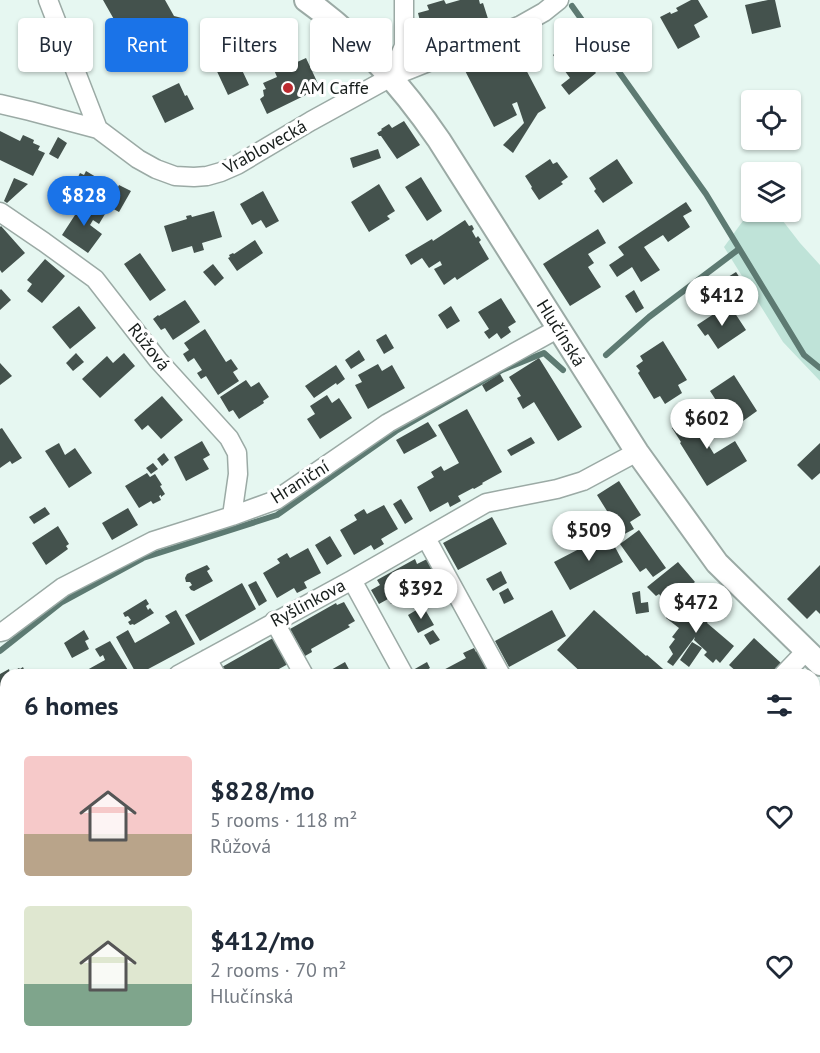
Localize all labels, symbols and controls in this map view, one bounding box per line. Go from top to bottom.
chip: Buy [18,18,93,72]
chip: Rent [105,18,188,72]
chip: Filters [200,18,298,72]
chip: New [310,18,392,72]
chip: Apartment [404,18,542,72]
chip: House [554,18,652,72]
place label: AM Caffe [300,76,369,99]
marker: AM Caffe [281,81,295,95]
map controls [741,90,801,222]
button: locate [741,90,801,150]
street label: Vrablovecká [218,114,311,179]
button: layers [741,162,801,222]
pin: $828 [48,176,120,227]
text: $828 [61,182,107,208]
pin: $412 [686,276,758,327]
text: $412 [699,282,745,308]
street label: Hlučínská [532,295,591,371]
street label: Růžová [123,318,176,375]
pin: $602 [671,399,743,450]
text: $602 [684,405,730,431]
street label: Hraniční [266,455,333,508]
pin: $509 [553,511,625,562]
text: $509 [566,517,612,543]
pin: $392 [385,569,457,620]
street label: Ryšlinkova [266,573,349,632]
text: $392 [398,575,444,601]
pin: $472 [660,583,732,634]
text: $472 [673,589,719,615]
text: 6 homes [24,689,119,722]
icon: filters [763,689,796,722]
text: $828/mo [210,774,314,807]
icon: home [72,780,144,852]
icon: heart [763,800,796,833]
text: 5 rooms · 118 m² [210,807,357,833]
text: Růžová [210,833,271,859]
text: $412/mo [210,924,314,957]
icon: home [72,930,144,1002]
icon: heart [763,950,796,983]
text: 2 rooms · 70 m² [210,957,346,983]
text: Hlučínská [210,983,293,1009]

